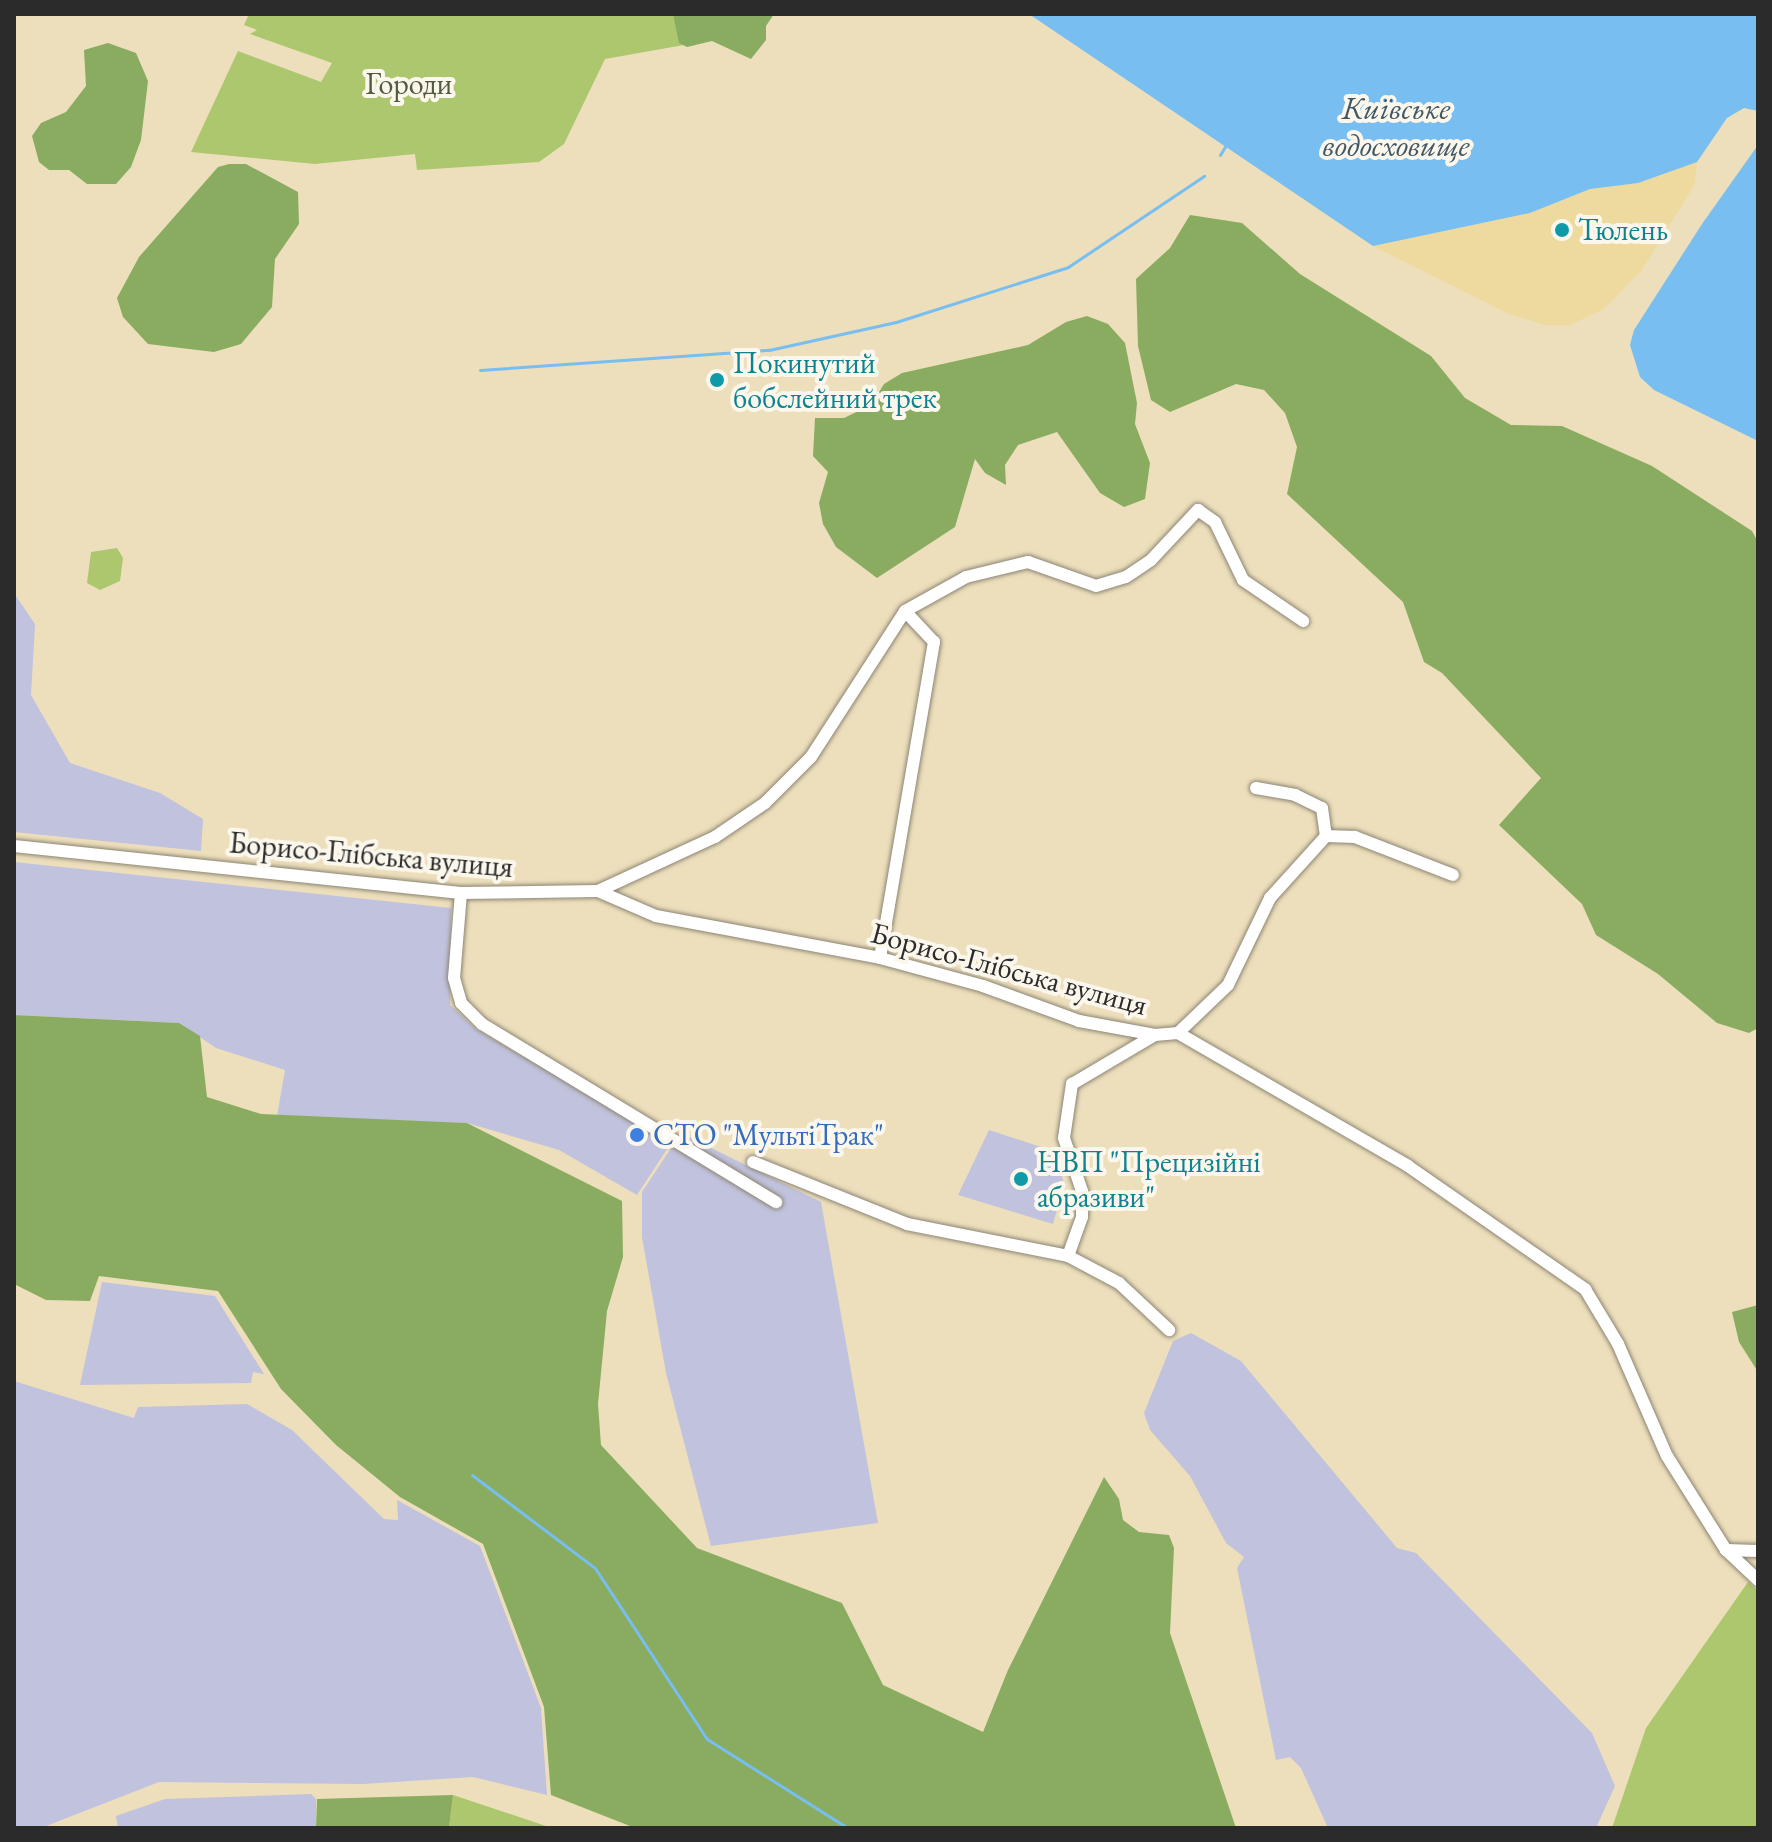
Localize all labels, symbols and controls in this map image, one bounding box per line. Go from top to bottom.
park label: Городи [366,66,452,102]
water label: Київське водосховище [1322,90,1470,165]
place label: Тюлень [1578,212,1668,248]
marker: Тюлень [1553,221,1571,239]
place label: Покинутий бобслейний трек [733,345,937,416]
marker: Покинутий бобслейний трек [708,371,726,389]
street label: Борисо-Глібська вулиця [228,825,514,885]
street label: Борисо-Глібська вулиця [867,915,1151,1023]
place label: СТО "МультіТрак" [653,1117,884,1153]
marker: СТО "МультіТрак" [628,1126,646,1144]
place label: НВП "Прецизійні абразиви" [1037,1144,1261,1214]
marker: НВП "Прецизійні абразиви" [1012,1170,1030,1188]

